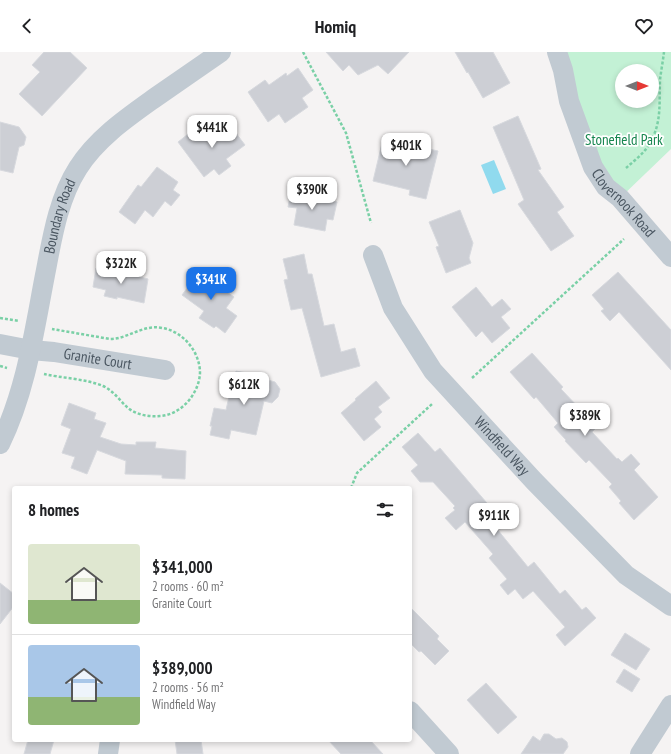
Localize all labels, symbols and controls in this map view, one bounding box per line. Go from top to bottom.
icon: back [16,15,38,37]
text: Homiq [315,15,356,38]
icon: heart [633,15,655,37]
north arrow [615,64,659,108]
map controls [615,64,659,108]
pin: $441K [184,115,240,149]
text: $441K [196,119,228,136]
park label: Stonefield Park [585,130,663,149]
pin: $401K [378,133,434,167]
text: $401K [390,137,422,154]
street label: Clovernook Road [588,165,660,241]
street label: Boundary Road [39,175,79,255]
pin: $390K [284,177,340,211]
text: $390K [296,181,328,198]
pin: $322K [93,251,149,285]
text: $322K [105,255,137,272]
pin: $341K [183,267,239,301]
text: $341K [195,271,227,288]
street label: Granite Court [62,344,133,373]
pin: $612K [216,372,272,406]
text: $612K [228,376,260,393]
pin: $389K [557,403,613,437]
text: $389K [569,407,601,424]
street label: Windfield Way [470,412,534,479]
text: 8 homes [28,499,79,521]
icon: filters [374,499,396,521]
pin: $911K [466,503,522,537]
text: $911K [478,507,510,524]
text: $341,000 [152,556,213,578]
icon: home [60,560,108,608]
text: 2 rooms · 60 m² [152,578,224,595]
text: Granite Court [152,595,212,612]
text: $389,000 [152,657,213,679]
icon: home [60,661,108,709]
text: 2 rooms · 56 m² [152,679,224,696]
text: Windfield Way [152,696,216,713]

